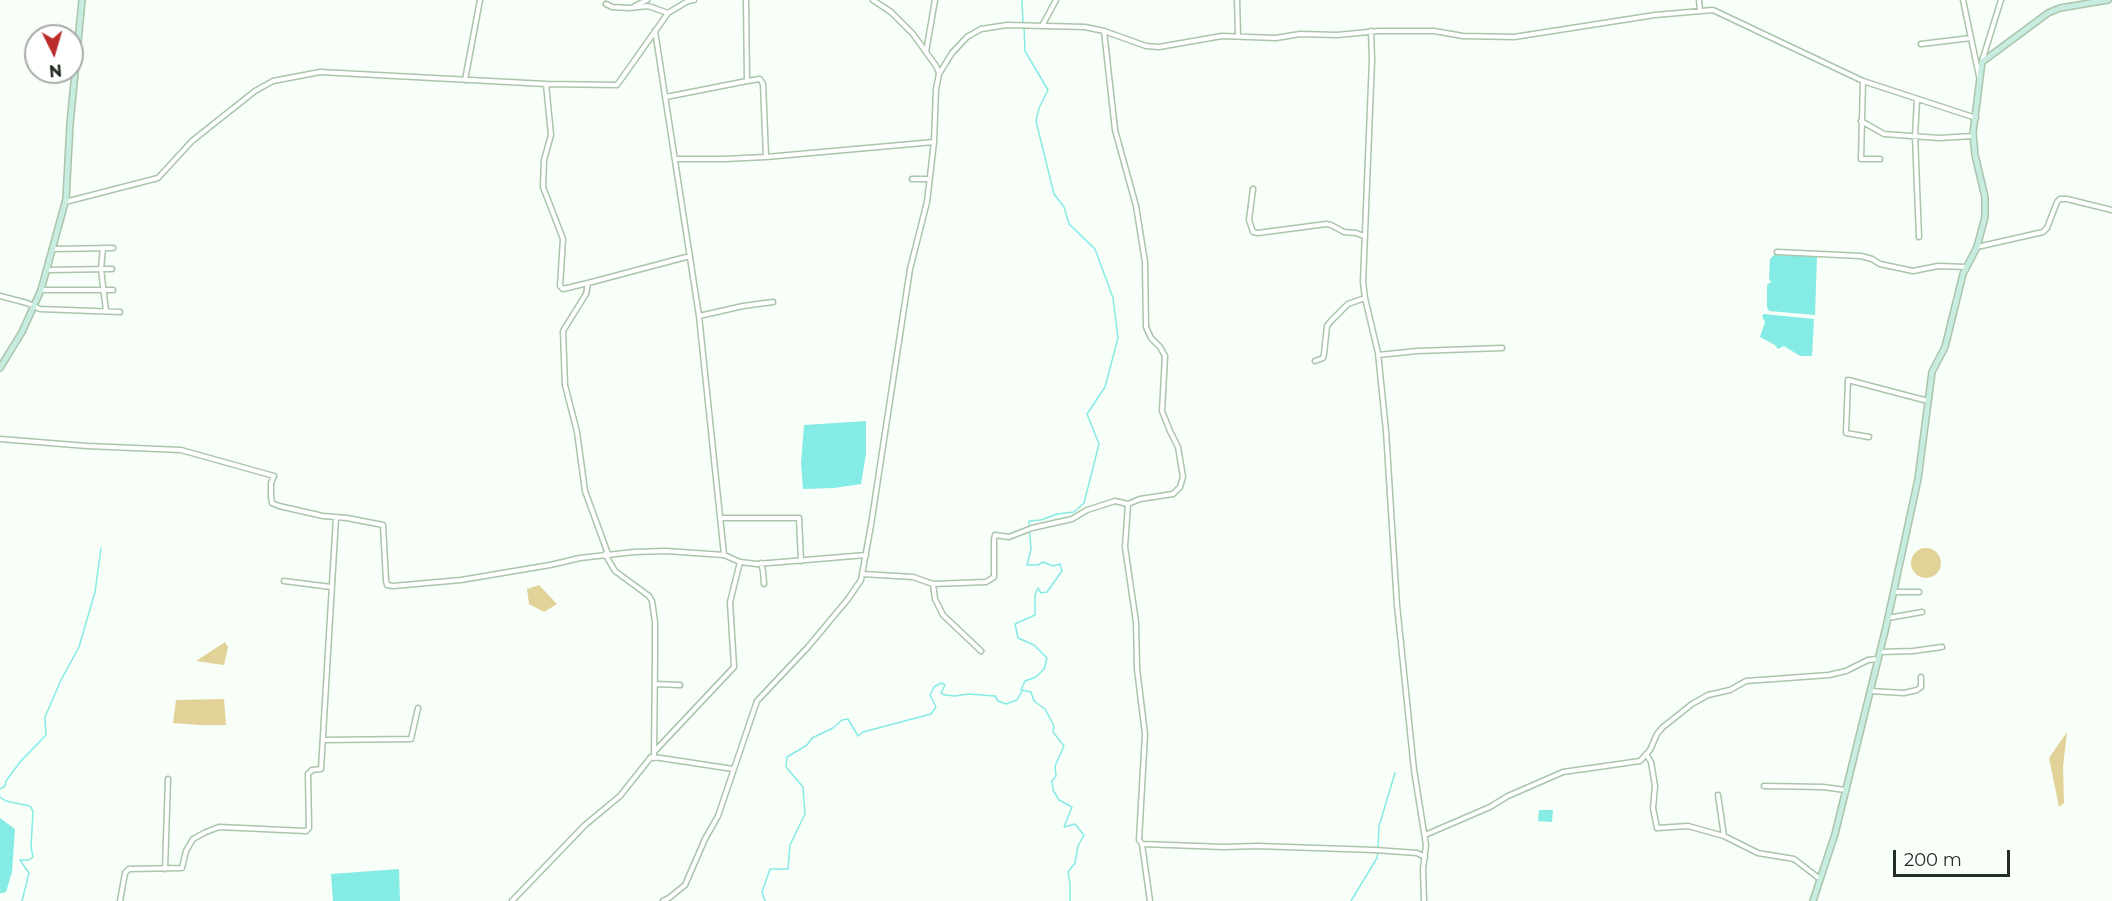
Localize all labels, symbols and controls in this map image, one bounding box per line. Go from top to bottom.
north arrow [24,24,84,84]
text: N [48,60,63,80]
scale bar [1896,838,2013,876]
text: 200 m [1904,849,1962,871]

